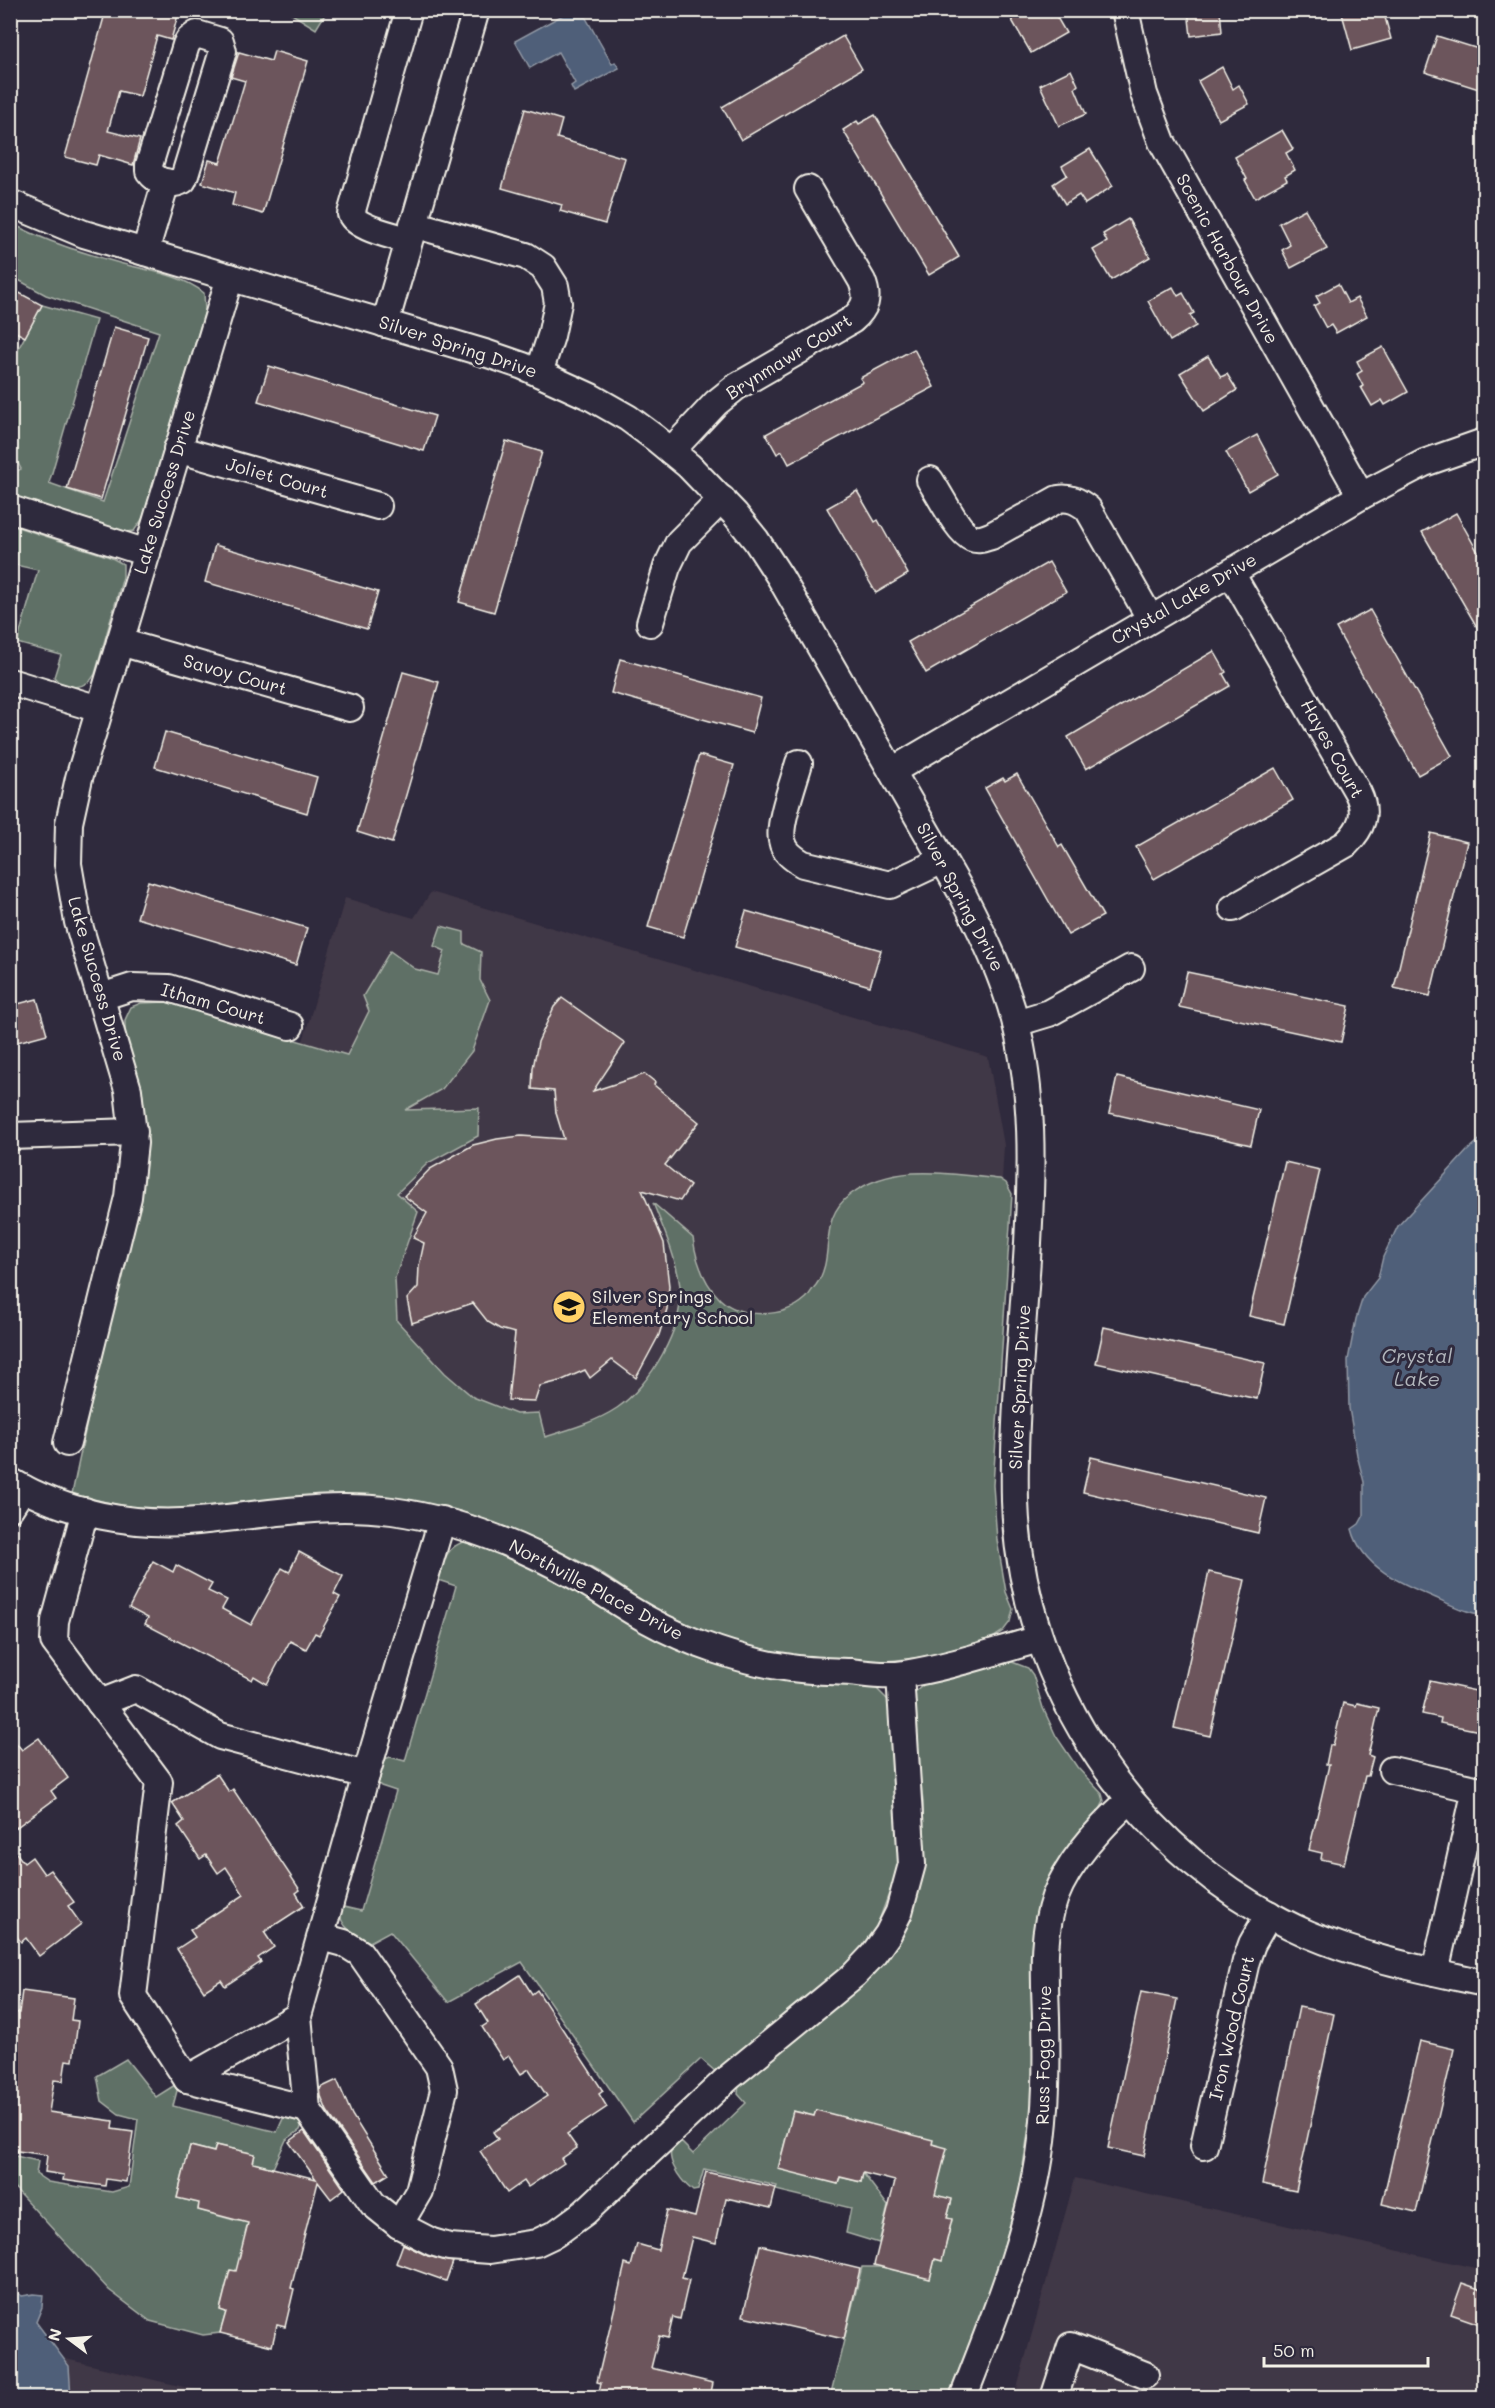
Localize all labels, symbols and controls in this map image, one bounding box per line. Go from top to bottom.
street label: Scenic Harbour Drive [1171,169,1285,348]
street label: Brynmawr Court [721,308,856,405]
street label: Silver Spring Drive [376,309,541,383]
street label: Lake Success Drive [128,407,200,577]
street label: Joliet Court [223,451,331,503]
street label: Crystal Lake Drive [1106,547,1261,650]
street label: Savoy Court [181,648,290,700]
street label: Hayes Court [1296,695,1370,802]
street label: Silver Spring Drive [912,818,1010,975]
street label: Lake Success Drive [63,894,133,1064]
street label: Itham Court [158,977,268,1029]
place label: Silver Springs Elementary School [592,1284,754,1329]
school or university icon: Silver Springs Elementary School [551,1289,587,1325]
street label: Silver Spring Drive [1003,1304,1035,1470]
water label: Crystal Lake [1382,1342,1452,1391]
street label: Northville Place Drive [505,1533,688,1645]
street label: Iron Wood Court [1203,1953,1259,2103]
street label: Russ Fogg Drive [1030,1985,1056,2125]
north arrow [39,2309,99,2369]
text: N [42,2326,66,2343]
scale bar [1264,2330,1428,2368]
text: 50 m [1273,2338,1315,2362]

